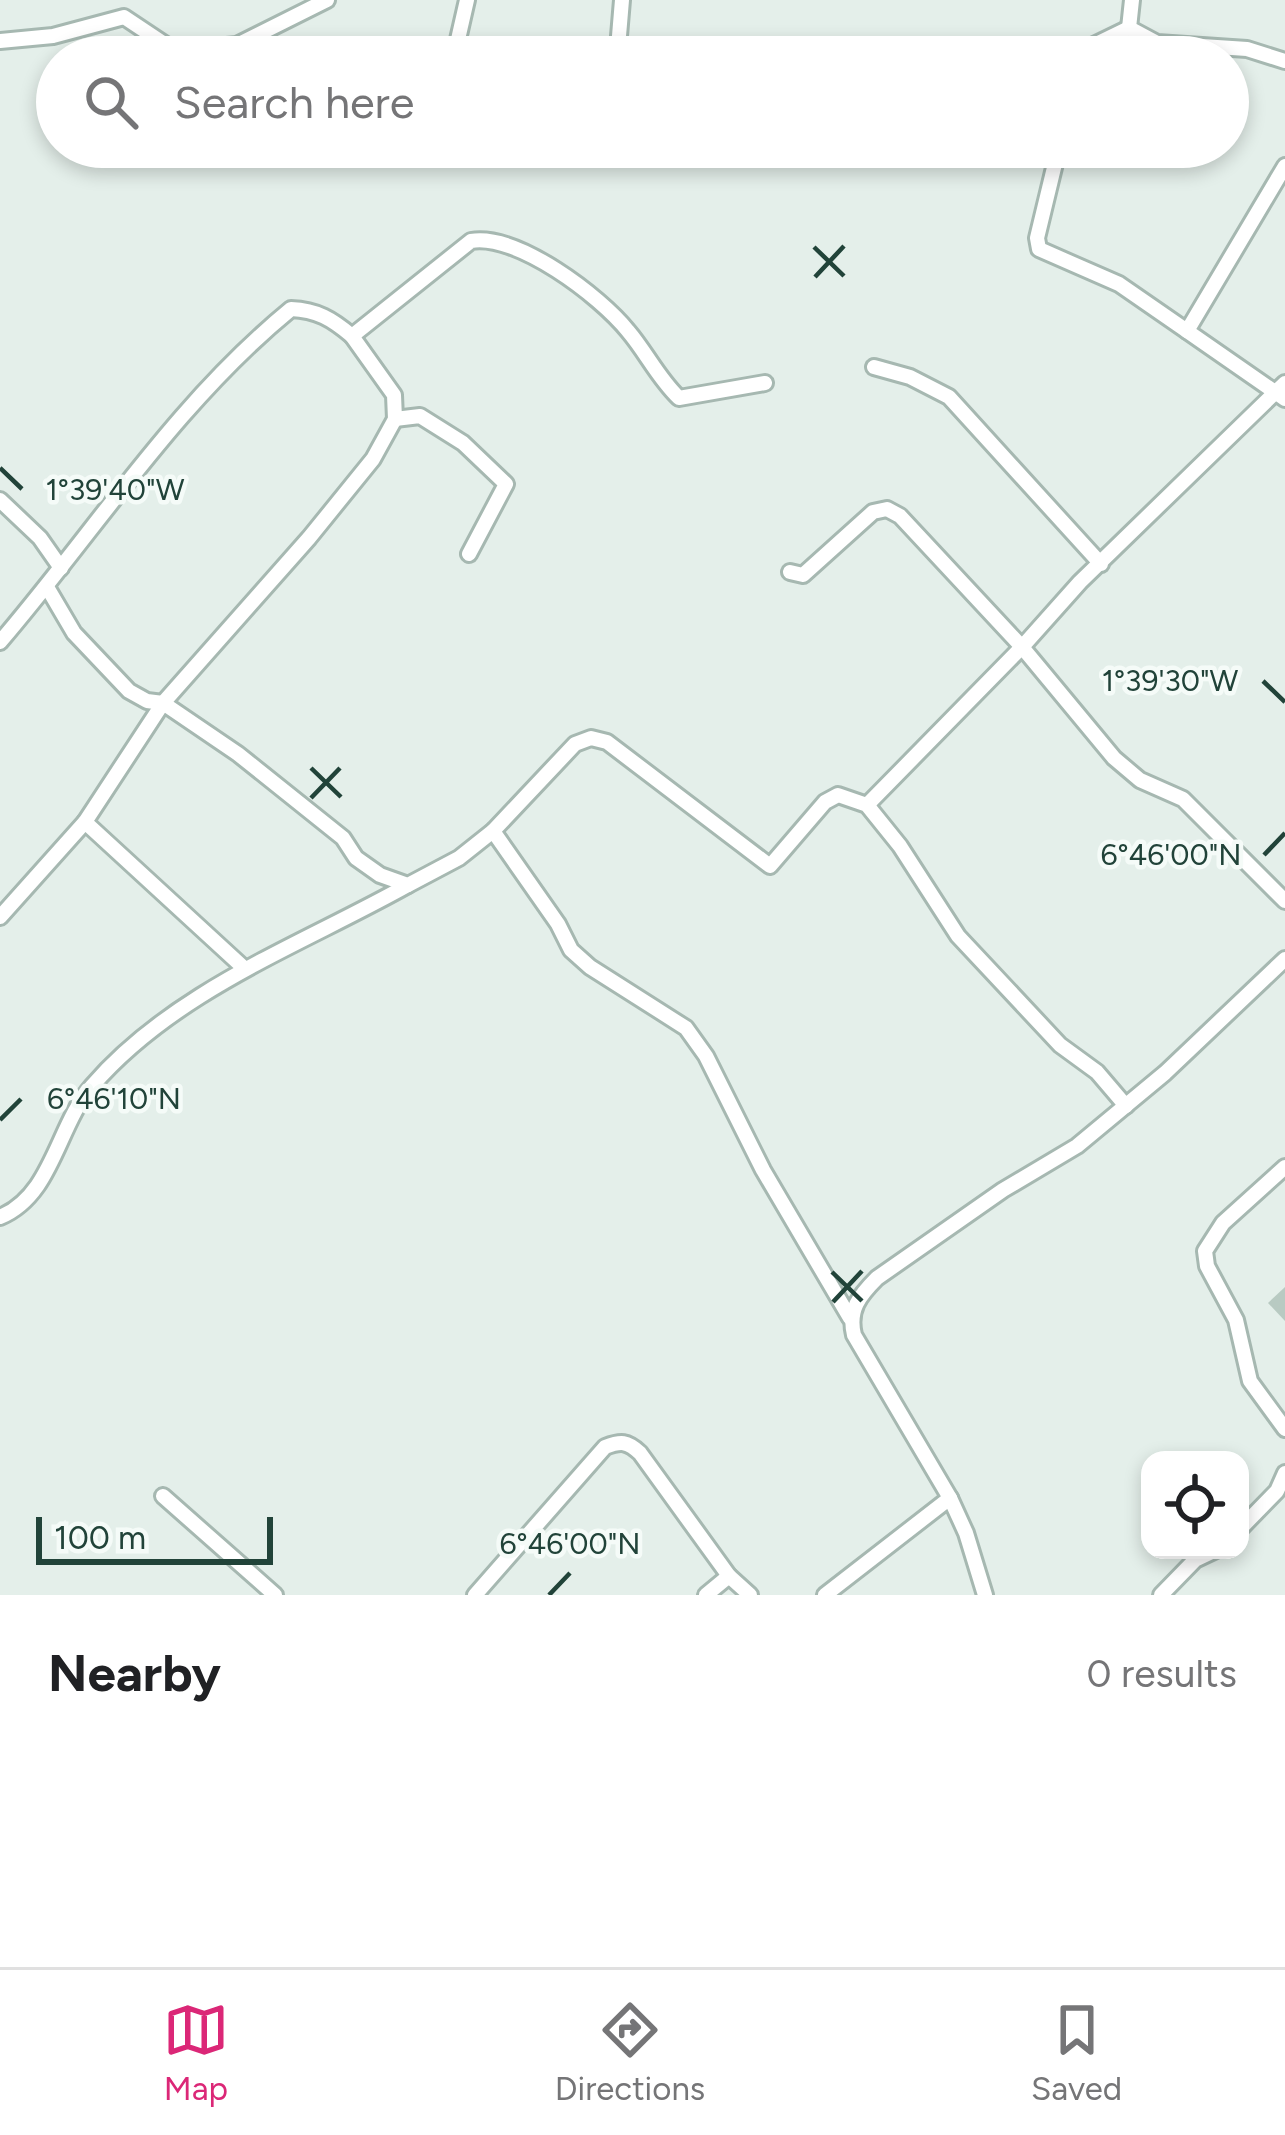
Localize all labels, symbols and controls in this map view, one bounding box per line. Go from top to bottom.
search box [36,36,1249,168]
icon: search [78,69,144,135]
text: Search here [174,75,414,129]
text: 1°39'40"W [45,471,185,508]
text: 1°39'30"W [1102,662,1239,699]
text: 6°46'00"N [1101,836,1241,873]
text: 6°46'10"N [47,1080,181,1117]
map controls [1141,1451,1249,1559]
button: locate [1141,1451,1249,1559]
scale bar [36,1511,273,1564]
text: 100 m [54,1518,146,1557]
text: 6°46'00"N [500,1525,640,1562]
text: Nearby [48,1643,221,1704]
text: 0 results [1086,1650,1237,1697]
tab: Map [163,1997,229,2108]
tab: Directions [555,1997,705,2108]
tab: Saved [1031,1997,1122,2108]

